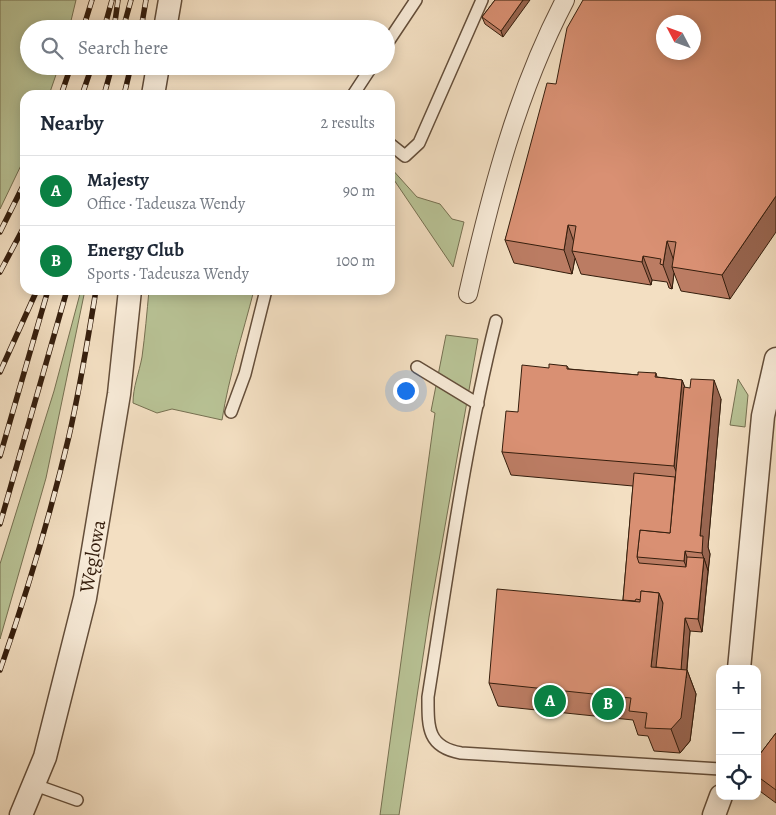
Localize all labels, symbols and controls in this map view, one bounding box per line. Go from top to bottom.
north arrow [656,15,701,60]
search box [20,20,395,75]
icon: search [38,34,66,62]
text: Search here [78,35,168,61]
text: Nearby [40,109,103,137]
text: 2 results [320,112,375,134]
text: Majesty [87,167,149,193]
text: A [51,180,61,202]
text: 90 m [343,180,375,202]
text: Office · Tadeusza Wendy [87,193,245,215]
text: Energy Club [87,237,184,263]
text: B [51,250,61,272]
text: 100 m [336,250,375,272]
text: Sports · Tadeusza Wendy [87,263,249,285]
your location [393,378,419,404]
street label: Węglowa [73,517,112,596]
map controls [716,665,761,800]
button: + [716,665,761,710]
pin: A [534,682,566,720]
pin: B [592,685,624,723]
button: − [716,710,761,755]
button: locate [716,755,761,800]

